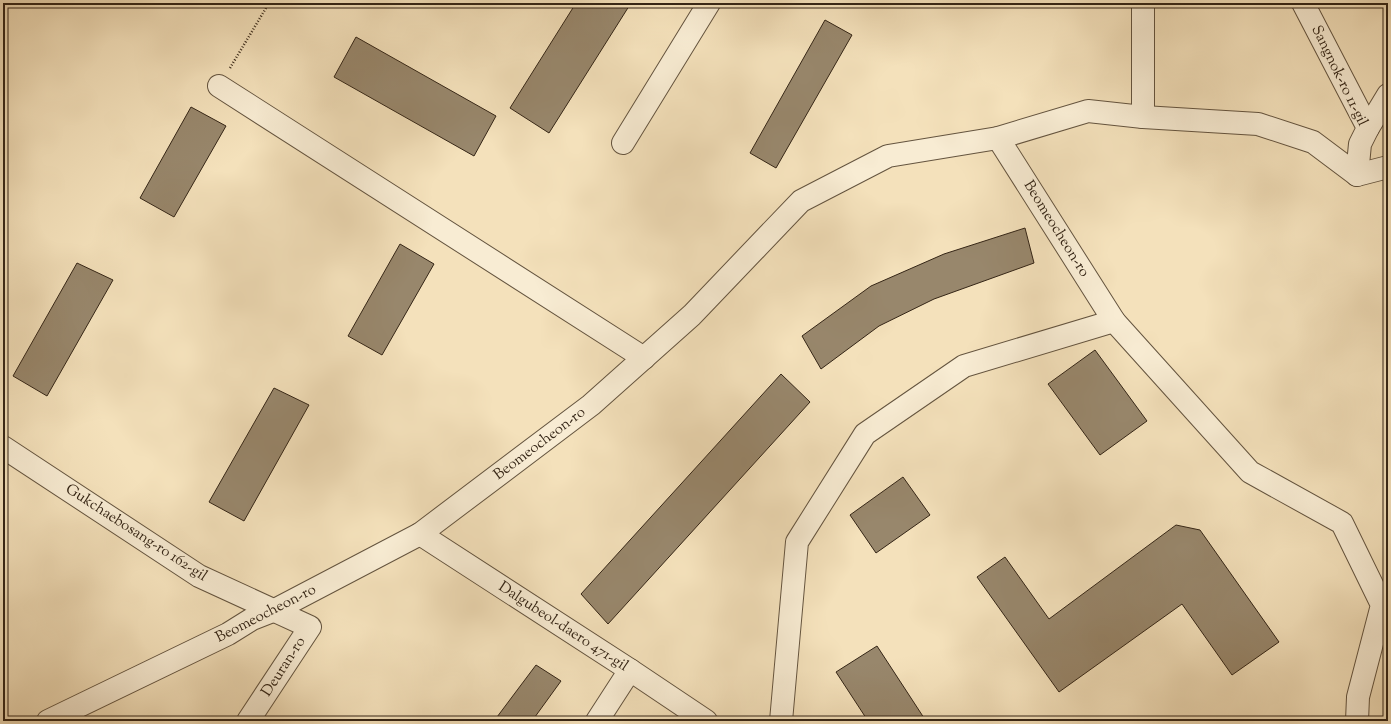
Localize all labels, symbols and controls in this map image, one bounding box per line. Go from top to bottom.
street label: Sangnok-ro 11-gil [1306,22,1372,130]
street label: Beomeocheon-ro [1018,177,1094,281]
street label: Beomeocheon-ro [490,402,590,486]
street label: Gukchaebosang-ro 162-gil [61,479,211,587]
street label: Dalgubeol-daero 471-gil [494,577,632,677]
street label: Beomeocheon-ro [212,580,320,648]
street label: Deuran-ro [257,633,311,701]

